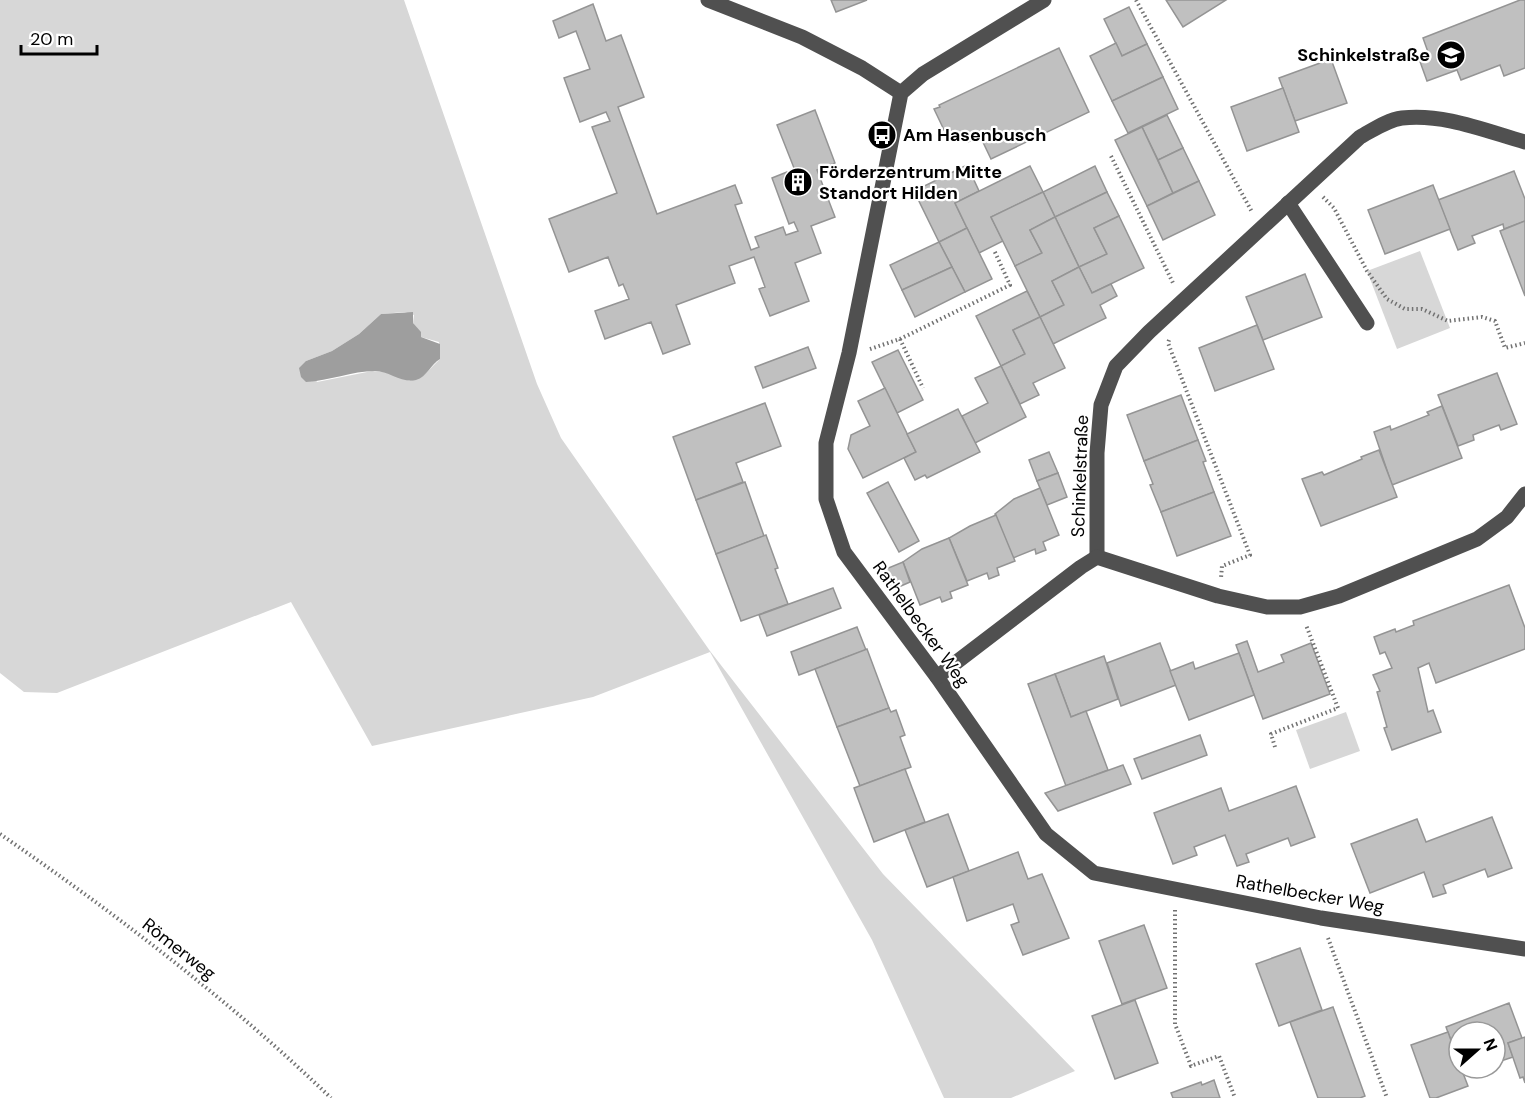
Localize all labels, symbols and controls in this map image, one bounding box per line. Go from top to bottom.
scale bar [21,18,98,56]
text: 20 m [30,27,73,51]
school or university icon: Schinkelstraße [1435,39,1467,71]
place label: Schinkelstraße [1297,43,1430,67]
bus stop icon: Am Hasenbusch [866,119,898,151]
place label: Am Hasenbusch [903,123,1046,147]
place label: Förderzentrum Mitte Standort Hilden [819,160,1002,205]
building icon: Förderzentrum Mitte Standort Hilden [782,166,814,198]
street label: Schinkelstraße [1066,414,1094,538]
street label: Rathelbecker Weg [867,556,975,692]
street label: Rathelbecker Weg [1234,869,1386,919]
street label: Römerweg [137,913,221,985]
north arrow [1447,1020,1507,1080]
text: N [1479,1036,1502,1054]

